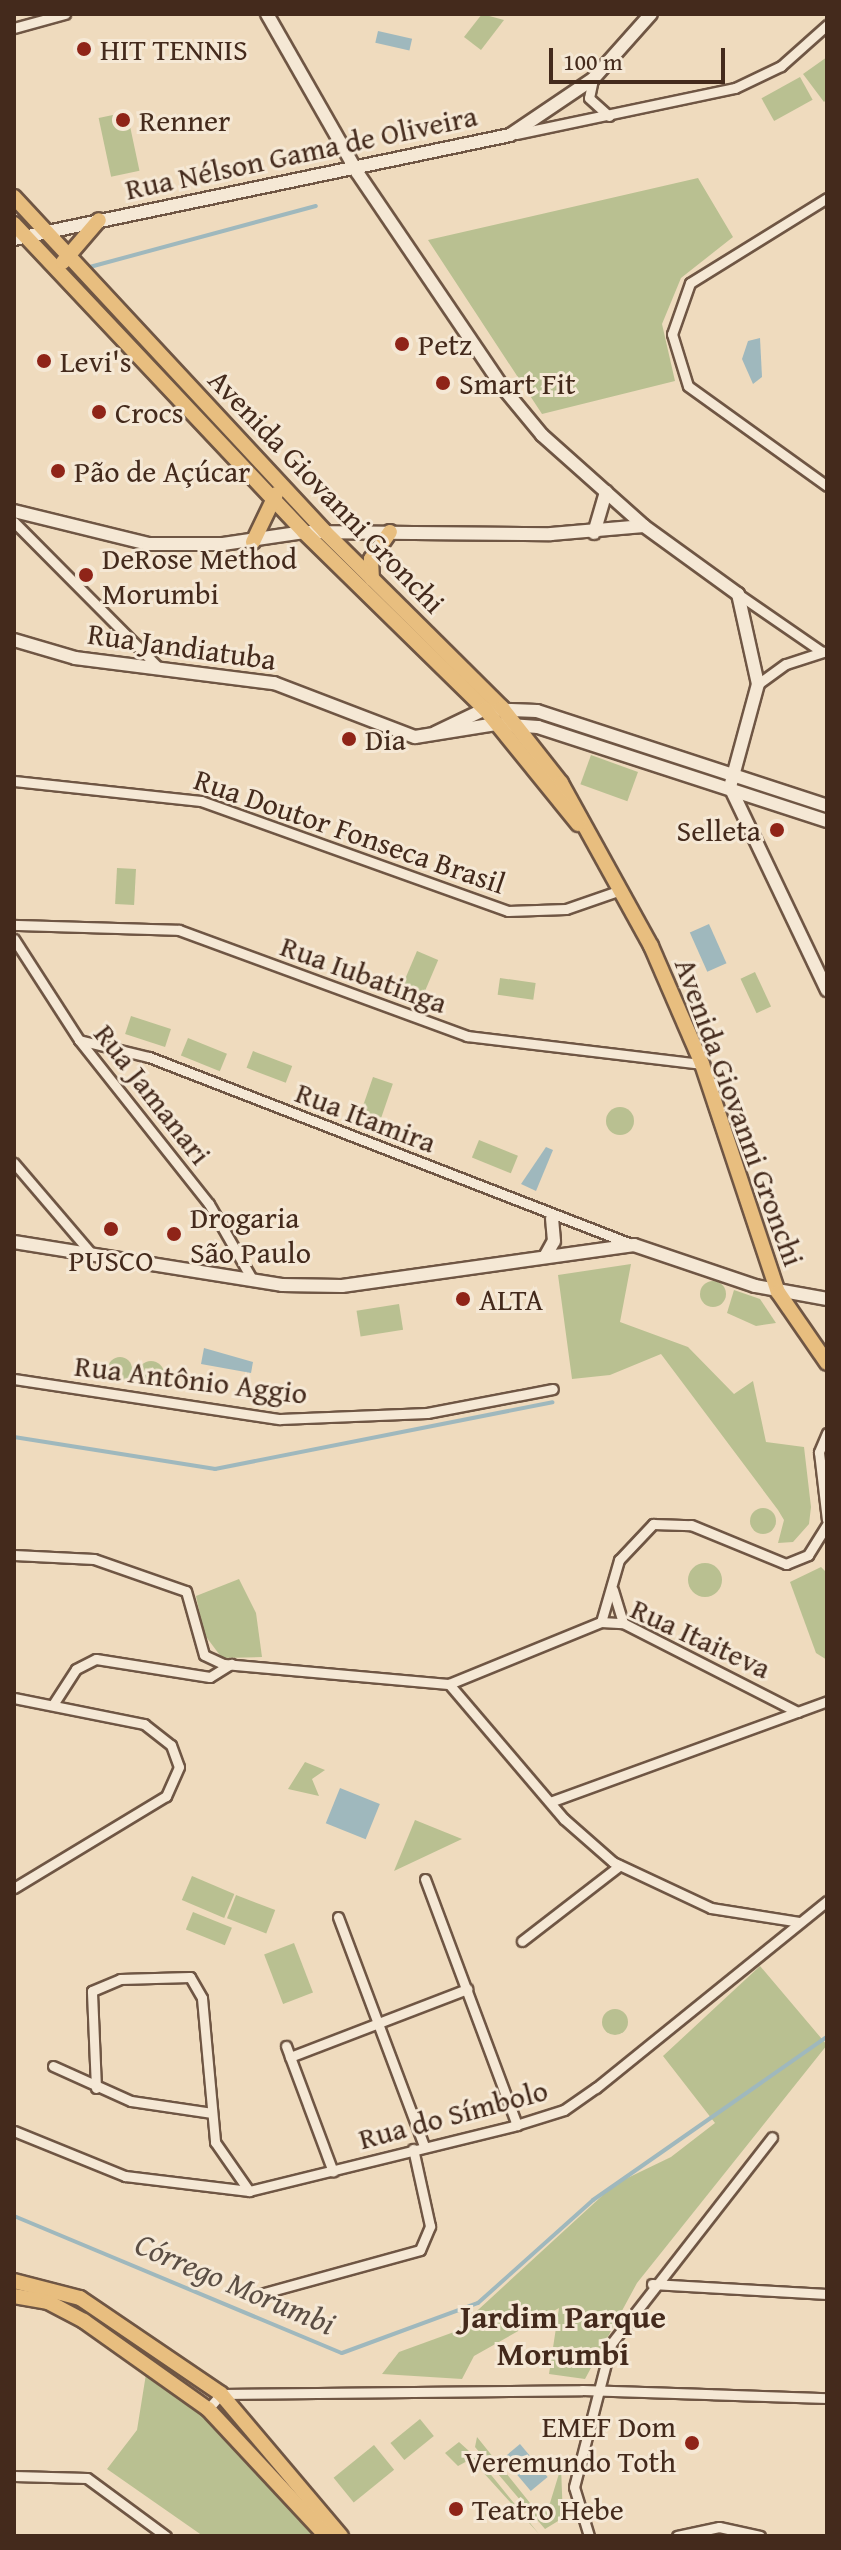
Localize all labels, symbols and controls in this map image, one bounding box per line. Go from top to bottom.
place label: HIT TENNIS [100,31,248,67]
scale bar [553,32,729,82]
marker: HIT TENNIS [75,40,93,58]
text: 100 m [563,44,623,79]
street label: Rua Nélson Gama de Oliveira [122,97,480,207]
place label: Renner [139,102,230,138]
marker: Renner [114,111,132,129]
place label: Petz [418,326,472,362]
marker: Petz [393,335,411,353]
place label: Levi's [60,343,132,379]
marker: Levi's [35,352,53,370]
street label: Avenida Giovanni Gronchi [201,362,453,620]
place label: Smart Fit [459,365,576,401]
marker: Smart Fit [434,374,452,392]
place label: Crocs [115,394,184,430]
marker: Crocs [90,403,108,421]
place label: Pão de Açúcar [74,453,250,489]
marker: Pão de Açúcar [49,462,67,480]
place label: DeRose Method Morumbi [102,540,297,610]
marker: DeRose Method Morumbi [77,566,95,584]
street label: Rua Jandiatuba [85,615,279,677]
place label: Dia [365,721,406,757]
marker: Dia [340,730,358,748]
street label: Rua Doutor Fonseca Brasil [190,761,510,901]
place label: Selleta [677,812,761,848]
marker: Selleta [768,821,786,839]
street label: Rua Iubatinga [276,927,452,1021]
street label: Avenida Giovanni Gronchi [668,953,812,1271]
street label: Rua Jamanari [87,1017,219,1171]
street label: Rua Itamira [291,1074,441,1160]
place label: Drogaria São Paulo [190,1199,311,1270]
marker: PUSCO [102,1220,120,1238]
marker: Drogaria São Paulo [165,1225,183,1243]
place label: PUSCO [68,1242,154,1278]
place label: ALTA [479,1281,543,1317]
marker: ALTA [454,1290,472,1308]
street label: Rua Antônio Aggio [73,1347,309,1411]
street label: Rua Itaiteva [625,1590,777,1686]
street label: Rua do Símbolo [354,2071,552,2157]
water label: Córrego Morumbi [129,2225,341,2343]
district label: Jardim Parque Morumbi [460,2299,666,2374]
place label: EMEF Dom Veremundo Toth [464,2408,676,2478]
marker: EMEF Dom Veremundo Toth [683,2434,701,2452]
place label: Teatro Hebe [472,2491,624,2527]
marker: Teatro Hebe [447,2500,465,2518]

